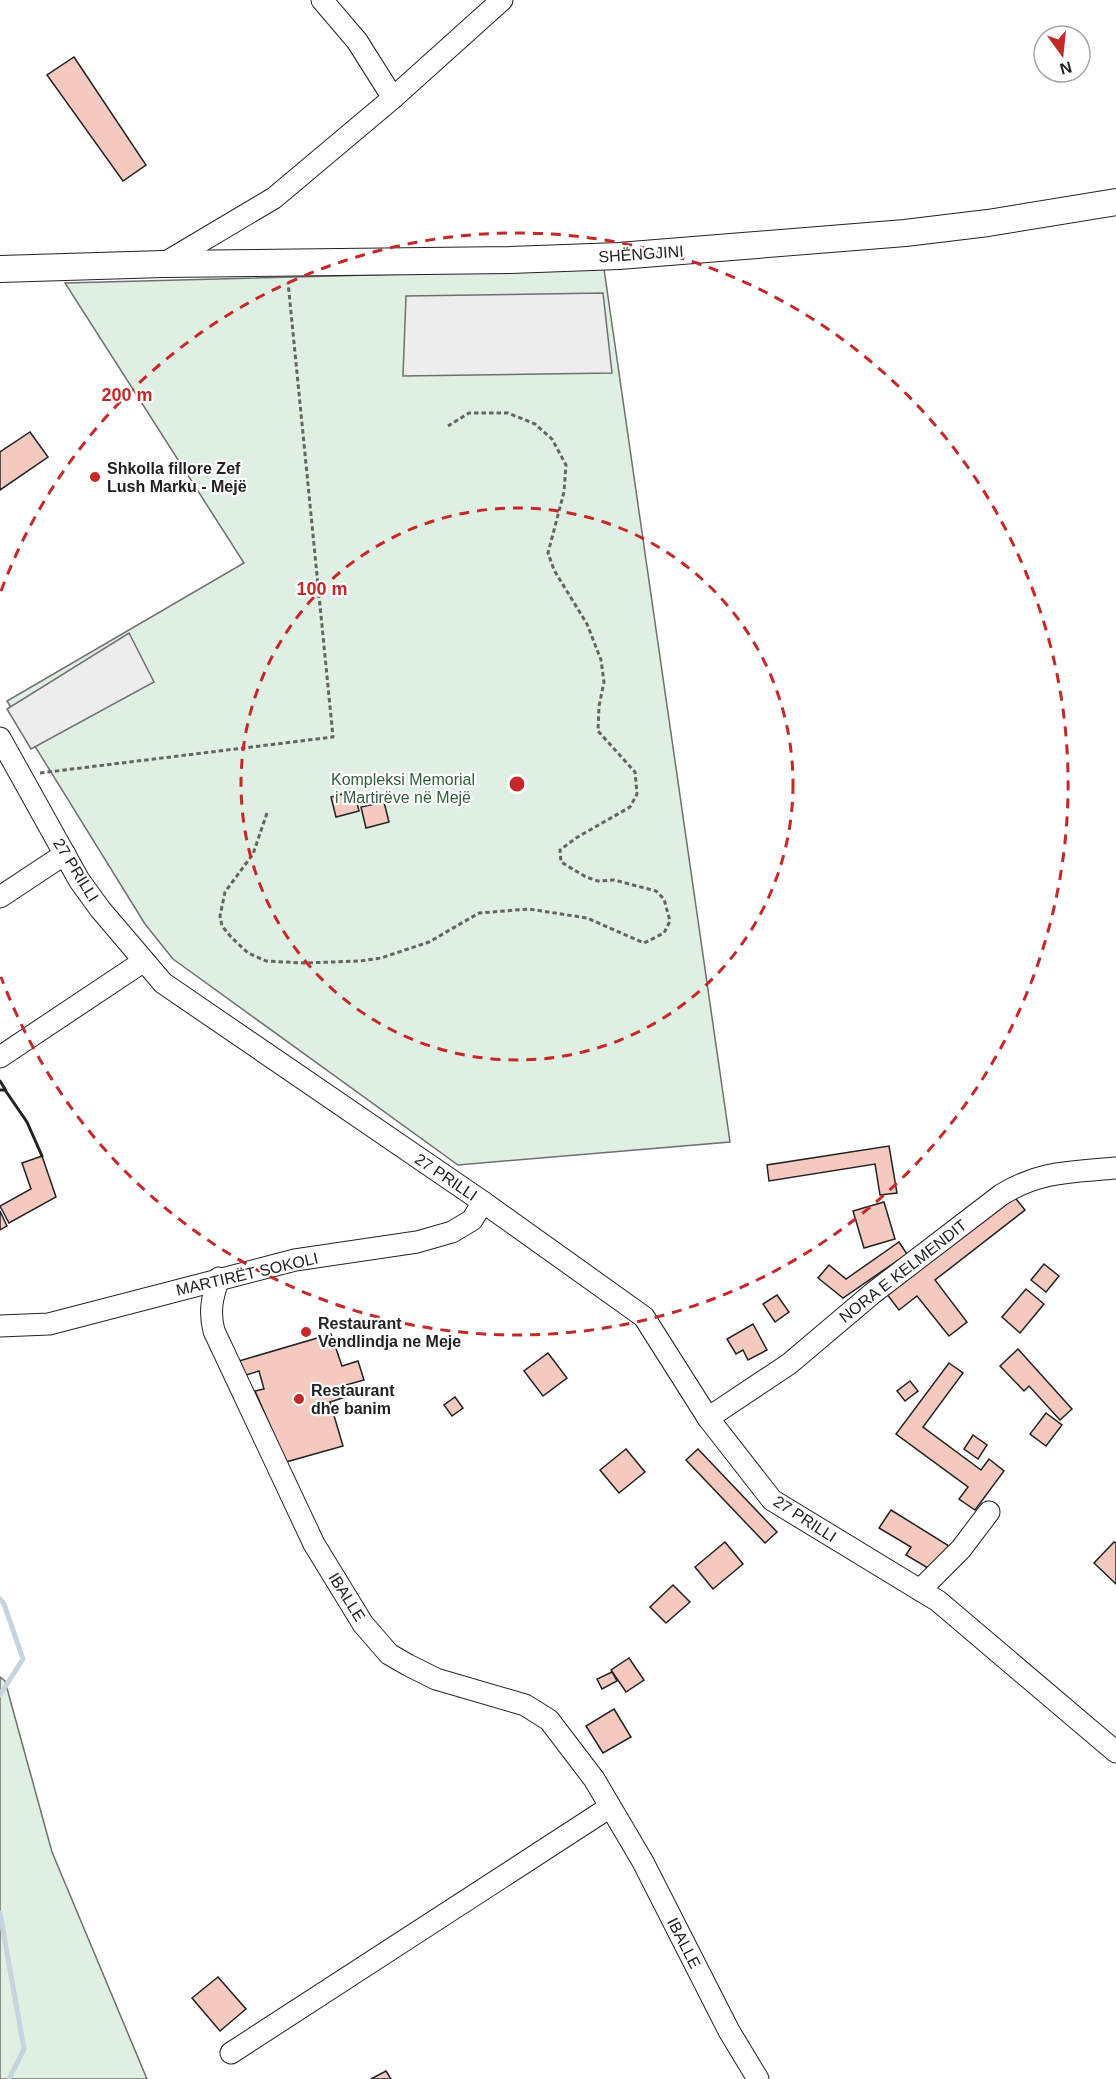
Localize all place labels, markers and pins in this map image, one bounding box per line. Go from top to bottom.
place label: Shkolla fillore Zef Lush Marku - Mejë [107,460,247,495]
marker: Shkolla fillore Zef Lush Marku - Mejë [88,470,102,484]
centre of rings [507,774,527,794]
place label: Restaurant Vendlindja ne Meje [318,1315,461,1350]
marker: Restaurant Vendlindja ne Meje [299,1325,313,1339]
place label: Restaurant dhe banim [311,1382,395,1417]
marker: Restaurant dhe banim [292,1392,306,1406]

